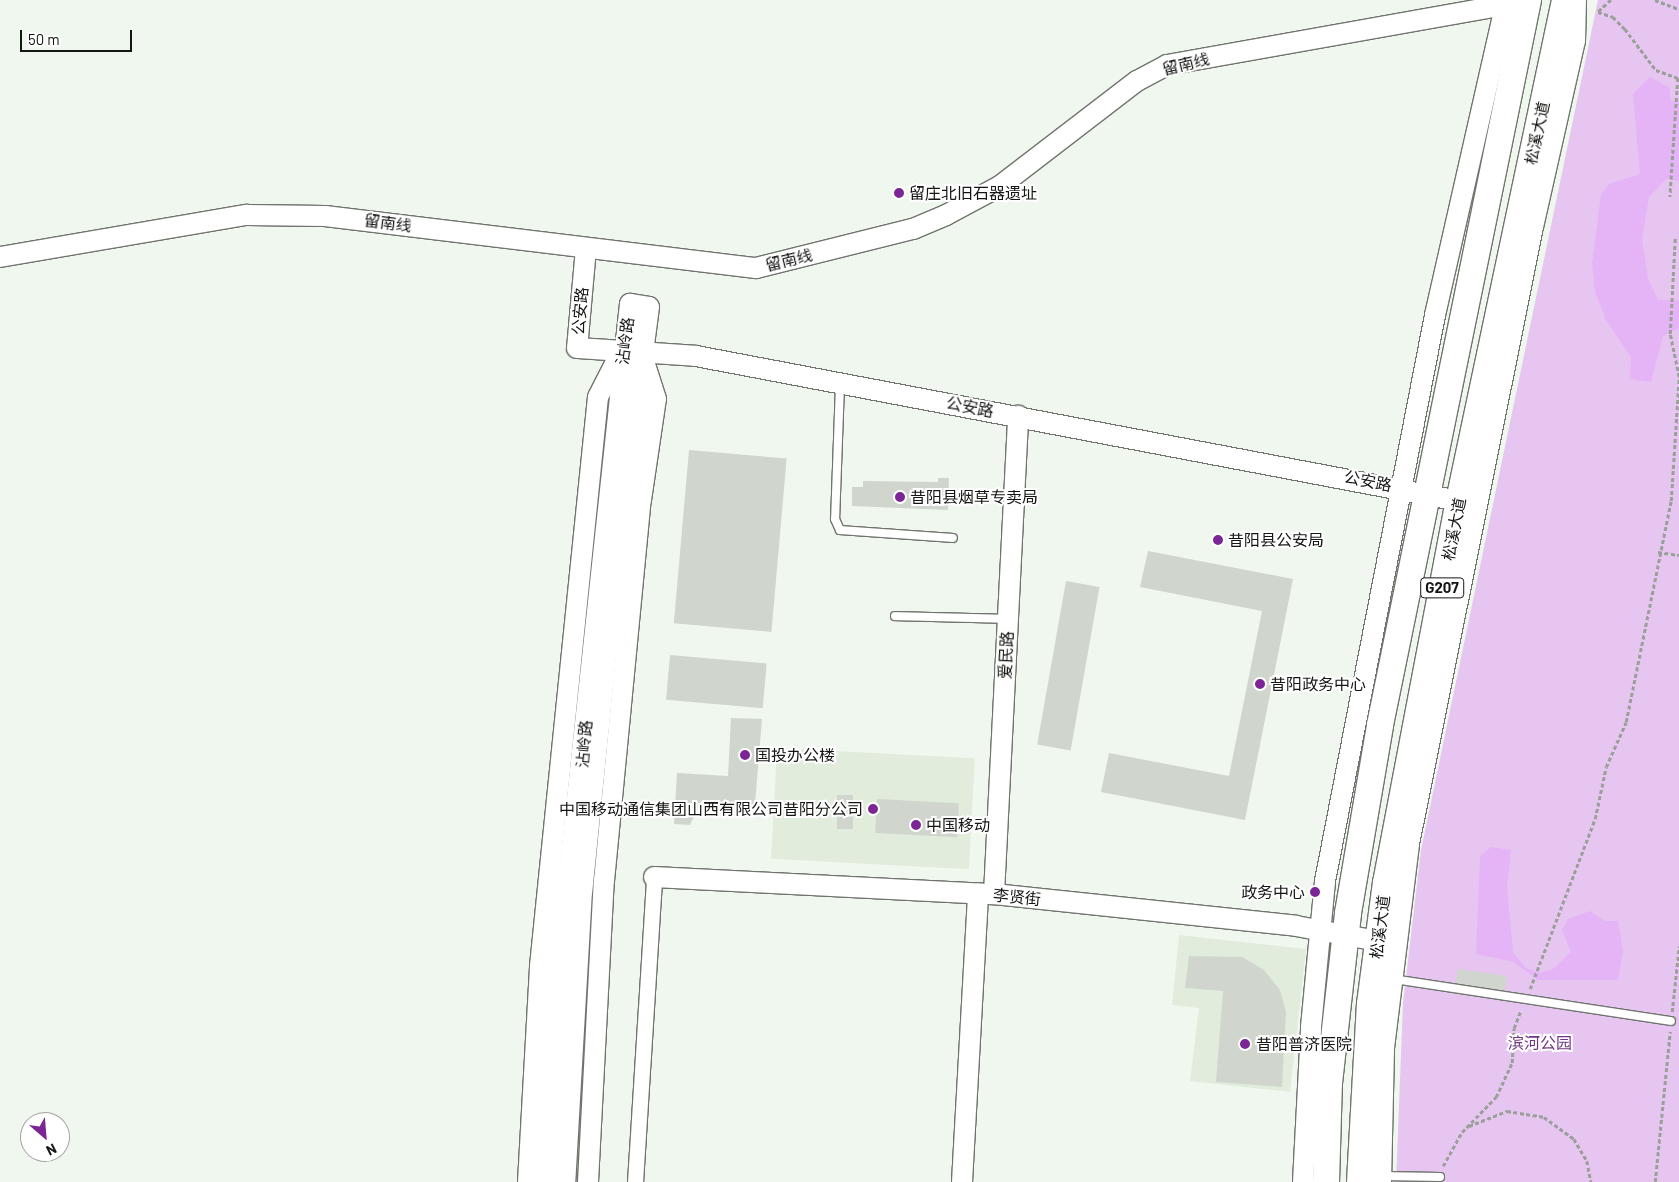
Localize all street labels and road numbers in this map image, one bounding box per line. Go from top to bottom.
street label: 留南线 [1160,49,1212,79]
street label: 松溪大道 [1521,100,1553,166]
street label: 留南线 [363,211,413,235]
street label: 留南线 [763,245,815,275]
street label: 公安路 [568,286,592,336]
street label: 沾岭路 [613,316,637,366]
street label: 公安路 [945,393,995,421]
street label: 公安路 [1343,467,1393,495]
street label: 松溪大道 [1438,496,1470,562]
road number: G207 [1420,576,1464,600]
street label: 爱民路 [995,631,1017,679]
street label: 沾岭路 [572,719,596,769]
street label: 李贤街 [992,885,1042,909]
street label: 松溪大道 [1367,894,1393,960]

